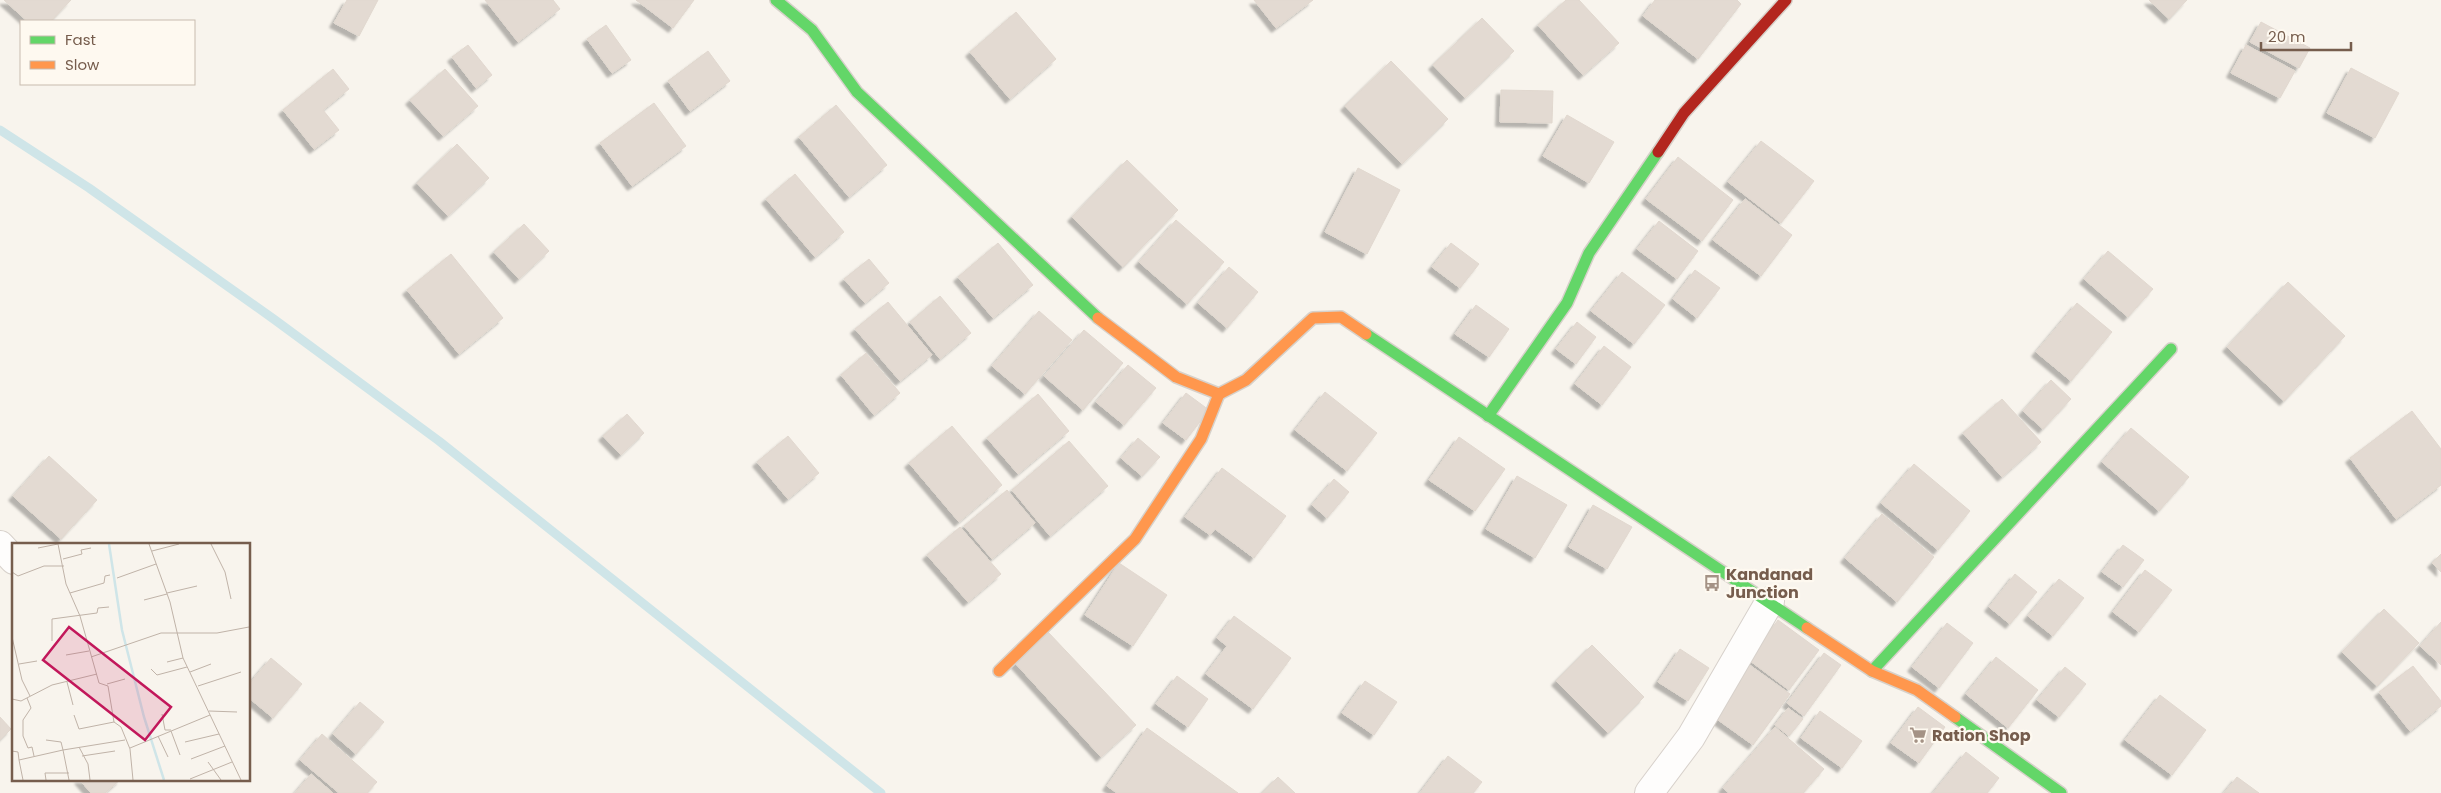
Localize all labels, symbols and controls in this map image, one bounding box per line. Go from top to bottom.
legend [20,20,195,85]
scale bar [2261,20,2351,52]
text: 20 m [2268,26,2306,47]
text: Fast [65,29,96,50]
text: Slow [65,54,100,75]
inset map [12,543,250,780]
place label: Kandanad Junction [1726,563,1813,604]
bus stop icon: Kandanad Junction [1702,573,1722,593]
place label: Ration Shop [1932,724,2031,747]
supermarket icon: Ration Shop [1908,725,1928,745]

